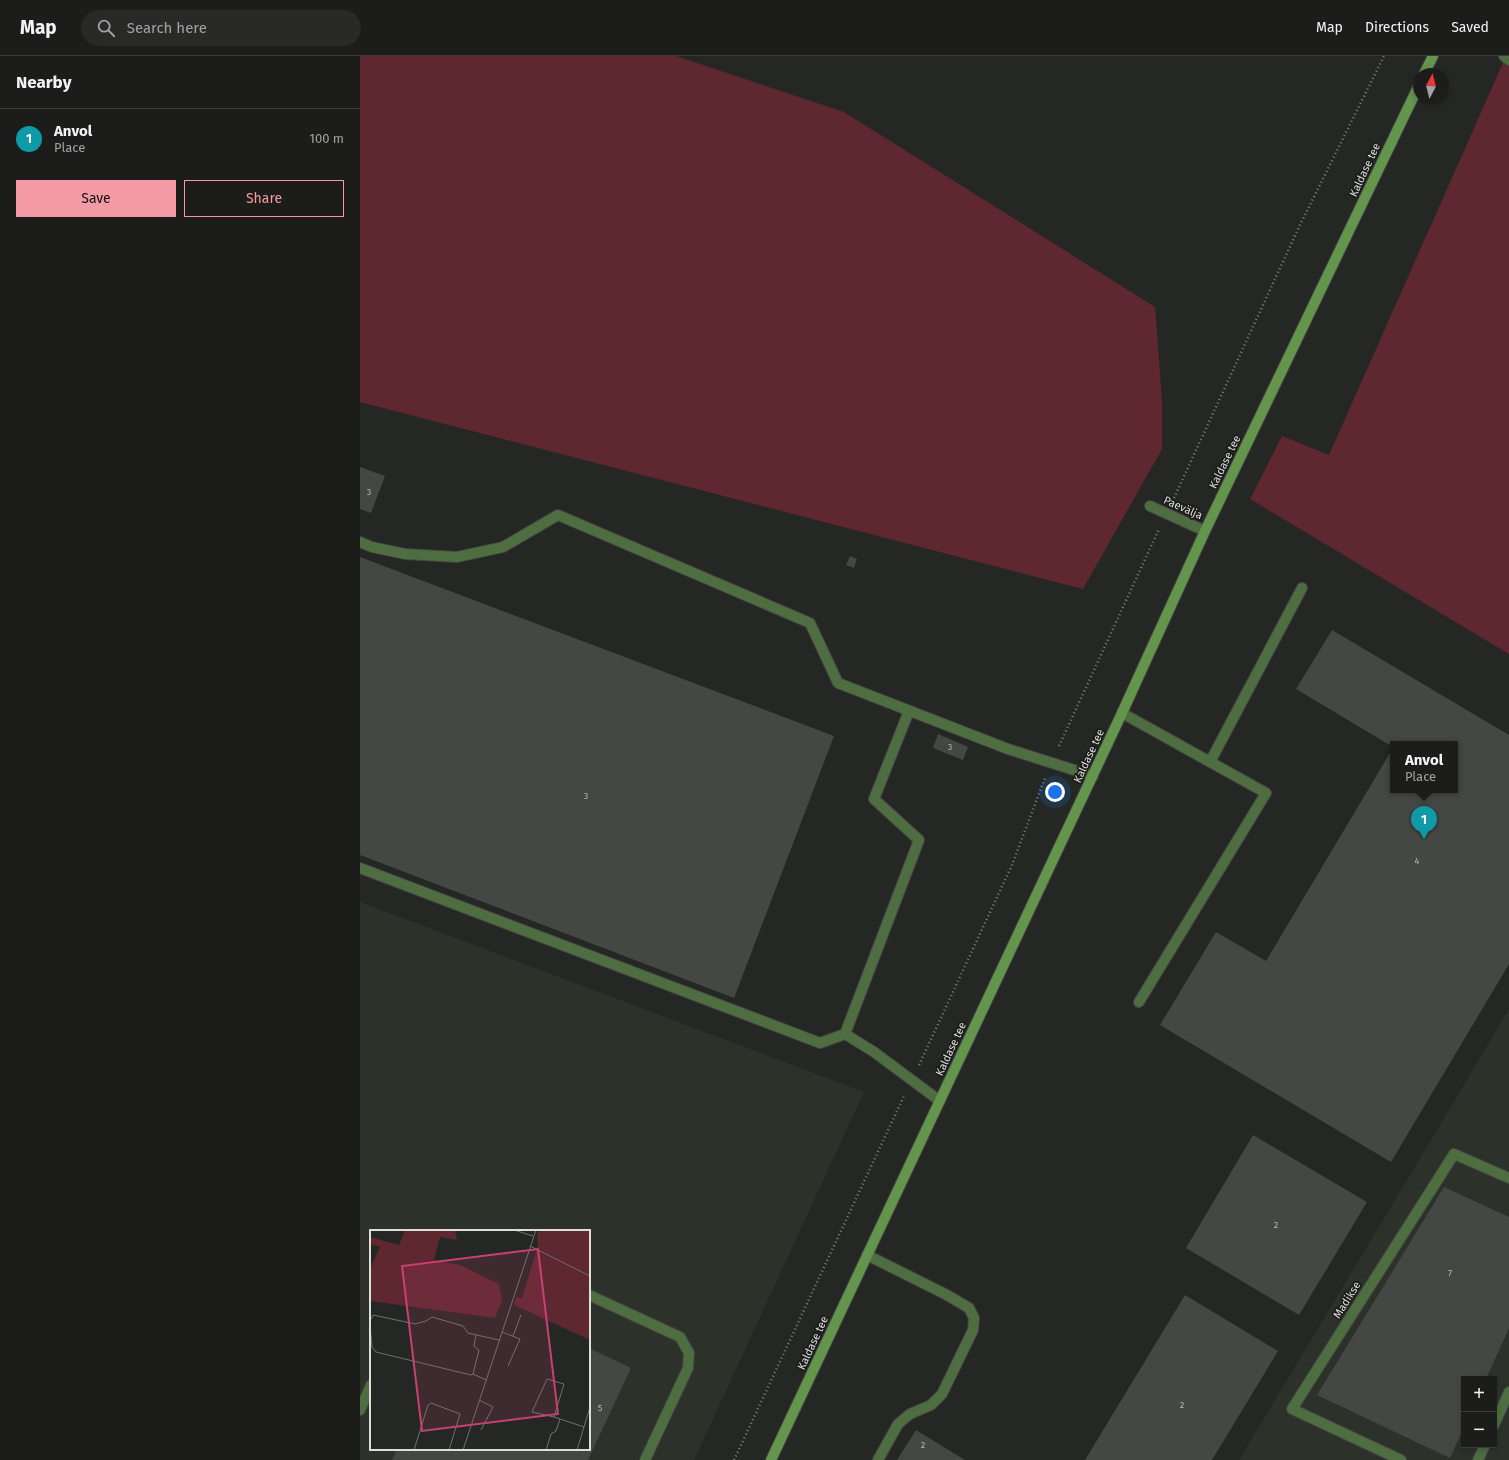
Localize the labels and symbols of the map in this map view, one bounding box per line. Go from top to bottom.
north arrow [1413,68,1449,104]
street label: Kaldase tee [1347,141,1383,199]
street label: Kaldase tee [1206,433,1244,491]
house number: 3 [367,487,371,497]
street label: Paevälja [1162,494,1204,522]
street label: Kaldase tee [1071,727,1107,785]
house number: 3 [948,742,952,752]
your location [1045,782,1065,802]
house number: 3 [584,791,588,801]
pin: 1 [1411,806,1437,839]
house number: 4 [1415,856,1420,866]
street label: Kaldase tee [933,1020,969,1078]
house number: 2 [1274,1220,1278,1230]
inset map [370,1230,590,1450]
house number: 7 [1448,1268,1452,1278]
street label: Madikse [1331,1279,1363,1321]
street label: Kaldase tee [795,1314,831,1372]
house number: 2 [1180,1400,1184,1410]
house number: 5 [598,1403,603,1413]
house number: 2 [921,1440,925,1450]

